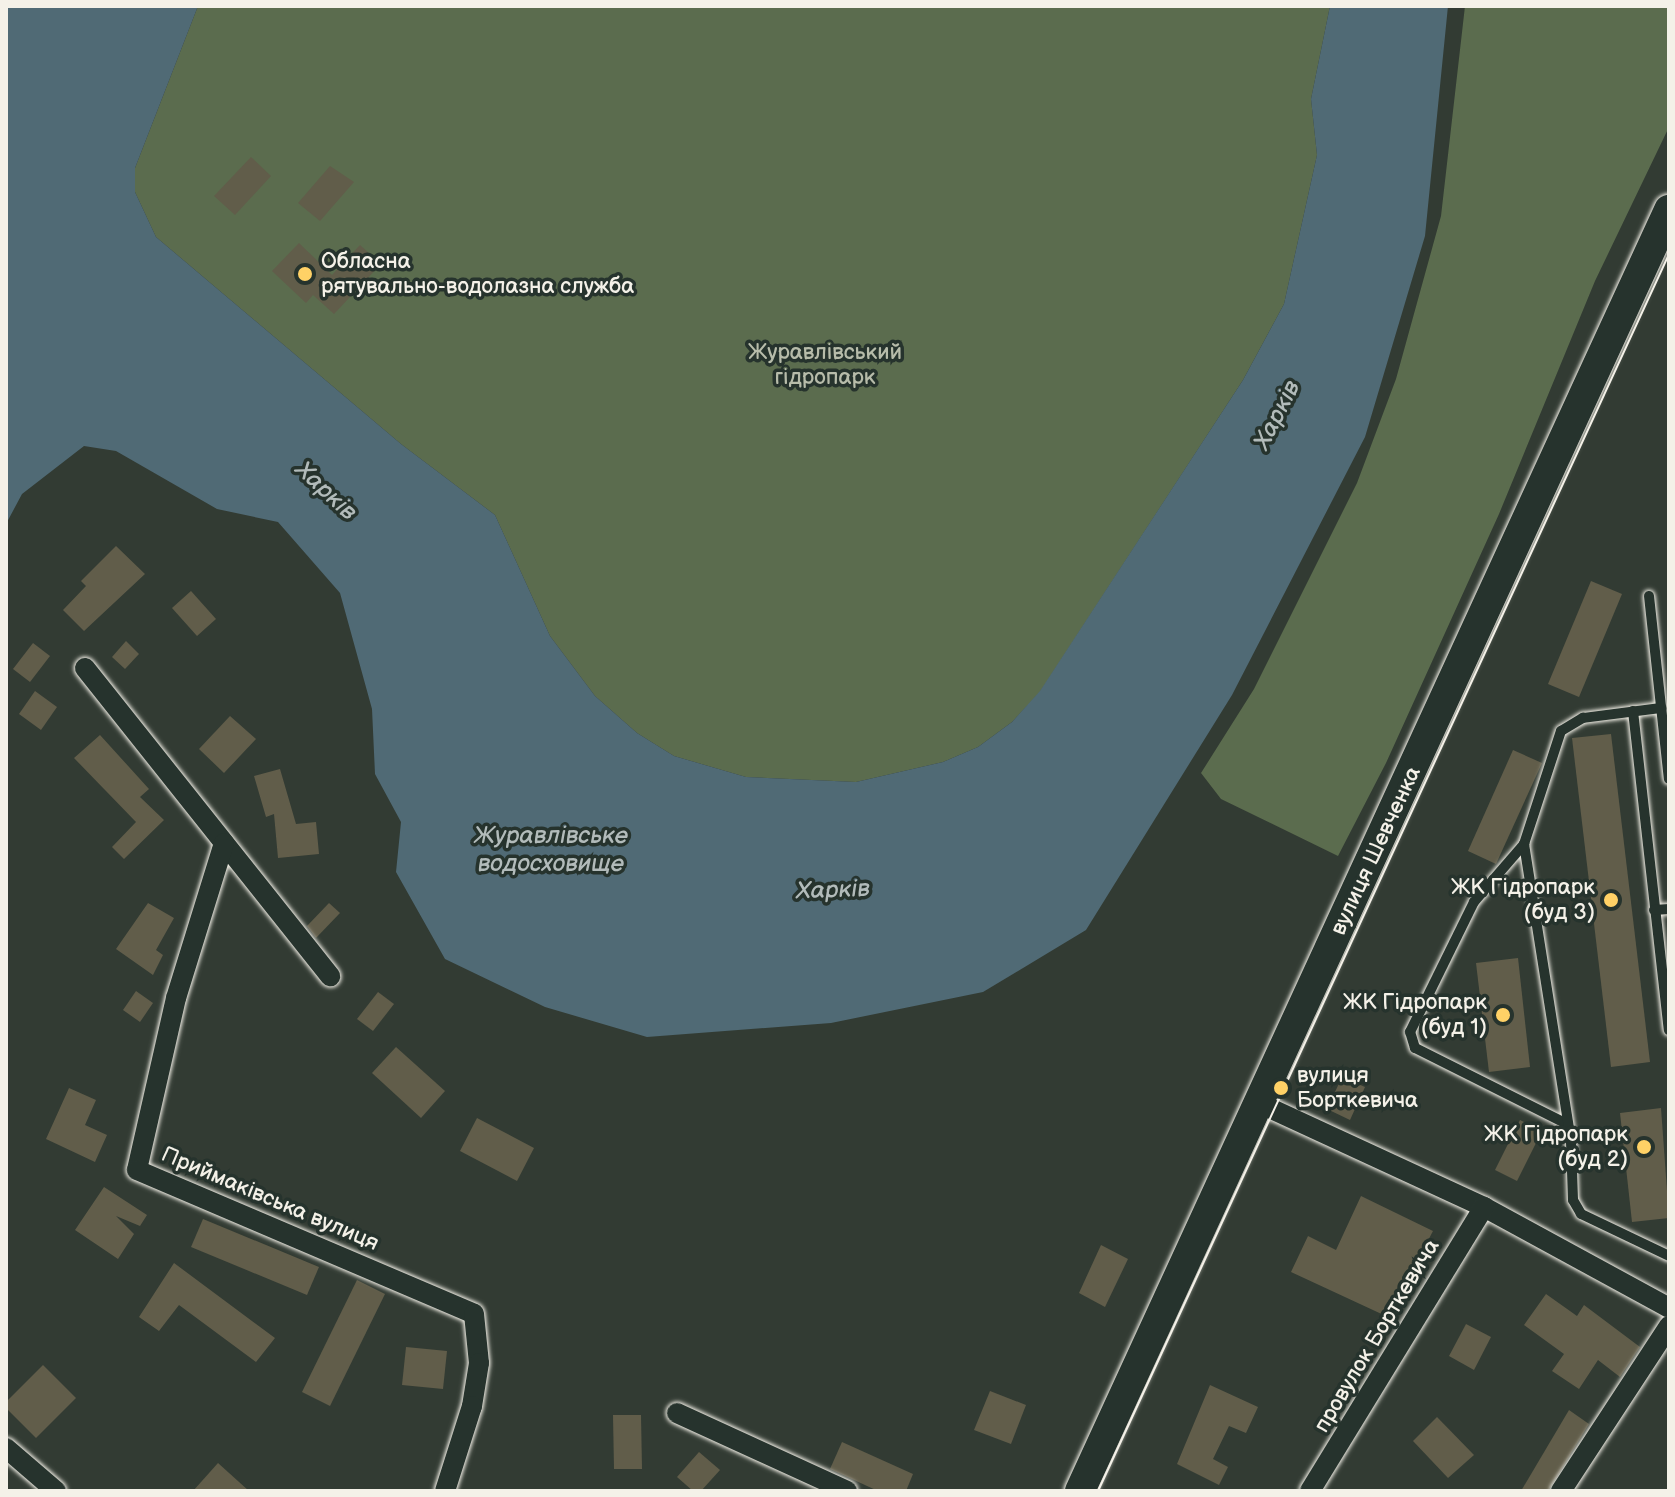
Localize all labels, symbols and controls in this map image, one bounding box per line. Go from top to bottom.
place label: Обласна рятувально-водолазна служба [321,248,634,300]
marker: Обласна рятувально-водолазна служба [296,265,314,283]
park label: Журавлівський гідропарк [748,339,902,390]
water label: Харків [1247,376,1307,454]
water label: Харків [289,455,363,527]
street label: вулиця Шевченка [1325,762,1427,940]
water label: Журавлівське водосховище [474,822,628,878]
water label: Харків [796,874,870,906]
place label: ЖК Гідропарк (буд 3) [1451,874,1595,926]
marker: ЖК Гідропарк (буд 3) [1602,891,1620,909]
place label: ЖК Гідропарк (буд 1) [1343,989,1487,1040]
marker: ЖК Гідропарк (буд 1) [1494,1006,1512,1024]
place label: вулиця Борткевича [1297,1062,1418,1114]
marker: вулиця Борткевича [1272,1079,1290,1097]
place label: ЖК Гідропарк (буд 2) [1484,1121,1628,1172]
marker: ЖК Гідропарк (буд 2) [1635,1138,1653,1156]
street label: Приймаківська вулиця [157,1141,383,1257]
street label: провулок Борткевича [1309,1235,1445,1437]

